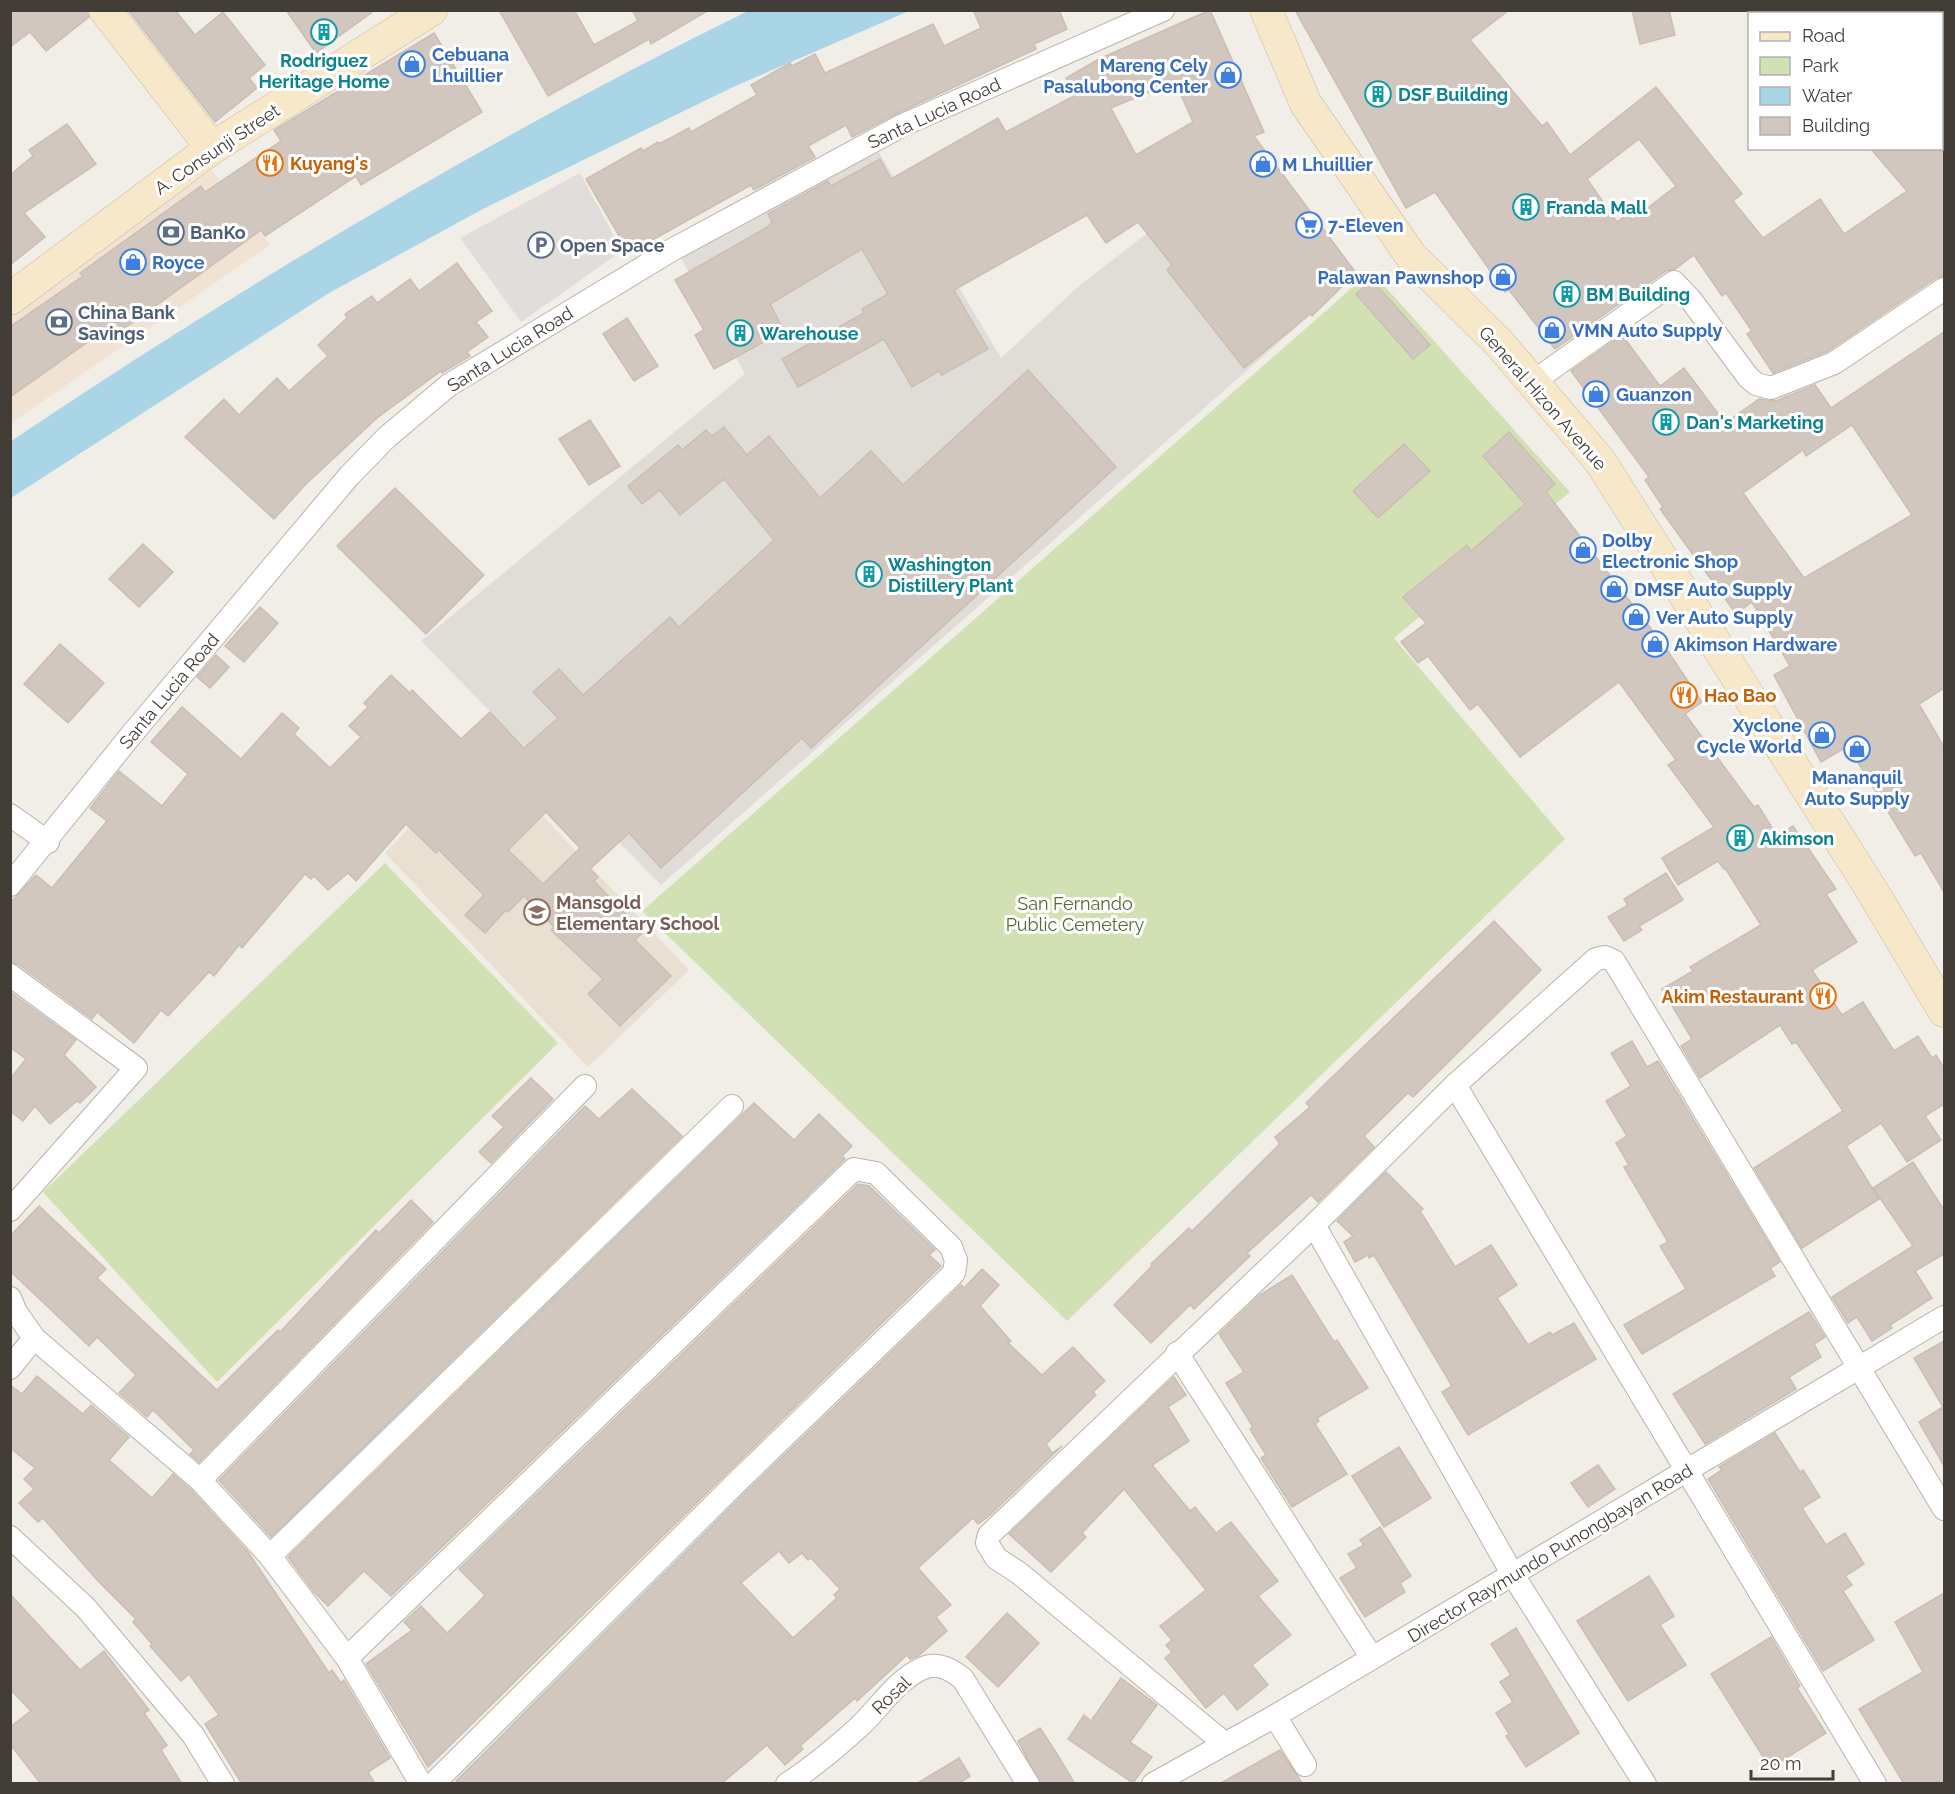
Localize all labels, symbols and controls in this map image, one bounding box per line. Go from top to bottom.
legend [1748,12,1943,150]
building icon: Rodriguez Heritage Home [309,17,339,47]
text: Road [1802,25,1845,46]
place label: Cebuana Lhuillier [432,44,509,86]
shop icon: Cebuana Lhuillier [397,49,427,79]
place label: Rodriguez Heritage Home [258,50,390,92]
place label: Mareng Cely Pasalubong Center [1043,55,1208,97]
text: Park [1802,55,1839,76]
shop icon: Mareng Cely Pasalubong Center [1213,60,1243,90]
street label: Santa Lucia Road [864,73,1004,153]
building icon: DSF Building [1363,79,1393,109]
place label: DSF Building [1398,84,1508,105]
text: Water [1802,85,1853,106]
street label: A. Consunji Street [151,99,283,199]
text: Building [1802,115,1870,136]
restaurant icon: Kuyang's [255,148,285,178]
shop icon: M Lhuillier [1248,149,1278,179]
place label: Kuyang's [290,153,368,174]
place label: M Lhuillier [1282,154,1373,175]
building icon: Franda Mall [1511,192,1541,222]
place label: Franda Mall [1546,197,1648,218]
supermarket icon: 7-Eleven [1294,210,1324,240]
place label: 7-Eleven [1328,215,1404,236]
bank icon: BanKo [156,217,186,247]
place label: BanKo [190,222,246,243]
parking icon: Open Space [526,230,556,260]
place label: Open Space [560,235,665,256]
shop icon: Royce [118,247,148,277]
place label: Royce [152,252,205,273]
shop icon: Palawan Pawnshop [1488,262,1518,292]
place label: Palawan Pawnshop [1317,267,1484,288]
building icon: BM Building [1552,279,1582,309]
place label: BM Building [1586,284,1690,305]
place label: China Bank Savings [78,302,176,344]
street label: Santa Lucia Road [443,302,577,396]
bank icon: China Bank Savings [44,307,74,337]
shop icon: VMN Auto Supply [1537,315,1567,345]
building icon: Warehouse [725,318,755,348]
place label: VMN Auto Supply [1572,320,1722,341]
street label: General Hizon Avenue [1475,322,1612,475]
place label: Warehouse [760,323,859,344]
shop icon: Guanzon [1581,379,1611,409]
place label: Guanzon [1616,384,1692,405]
building icon: Dan's Marketing [1651,407,1681,437]
place label: Dan's Marketing [1686,412,1824,433]
place label: Dolby Electronic Shop [1602,530,1738,572]
shop icon: Dolby Electronic Shop [1568,535,1598,565]
place label: Washington Distillery Plant [888,554,1014,596]
building icon: Washington Distillery Plant [854,559,884,589]
shop icon: DMSF Auto Supply [1599,574,1629,604]
place label: DMSF Auto Supply [1634,579,1792,600]
shop icon: Ver Auto Supply [1621,602,1651,632]
place label: Ver Auto Supply [1656,607,1793,628]
street label: Santa Lucia Road [115,629,223,753]
shop icon: Akimson Hardware [1640,629,1670,659]
place label: Akimson Hardware [1674,634,1838,655]
restaurant icon: Hao Bao [1669,680,1699,710]
place label: Hao Bao [1704,685,1776,706]
place label: Xyclone Cycle World [1697,715,1802,757]
shop icon: Xyclone Cycle World [1807,720,1837,750]
shop icon: Mananquil Auto Supply [1842,734,1872,764]
place label: Mananquil Auto Supply [1804,767,1910,809]
building icon: Akimson [1725,823,1755,853]
place label: Akimson [1760,828,1834,849]
place label: Mansgold Elementary School [556,892,720,934]
park label: San Fernando Public Cemetery [1006,893,1145,935]
school or university icon: Mansgold Elementary School [522,897,552,927]
restaurant icon: Akim Restaurant [1808,981,1838,1011]
place label: Akim Restaurant [1662,986,1804,1007]
street label: Director Raymundo Punongbayan Road [1404,1459,1696,1647]
street label: Rosal [867,1672,915,1718]
scale bar [1751,1743,1834,1781]
text: 20 m [1760,1753,1802,1774]

